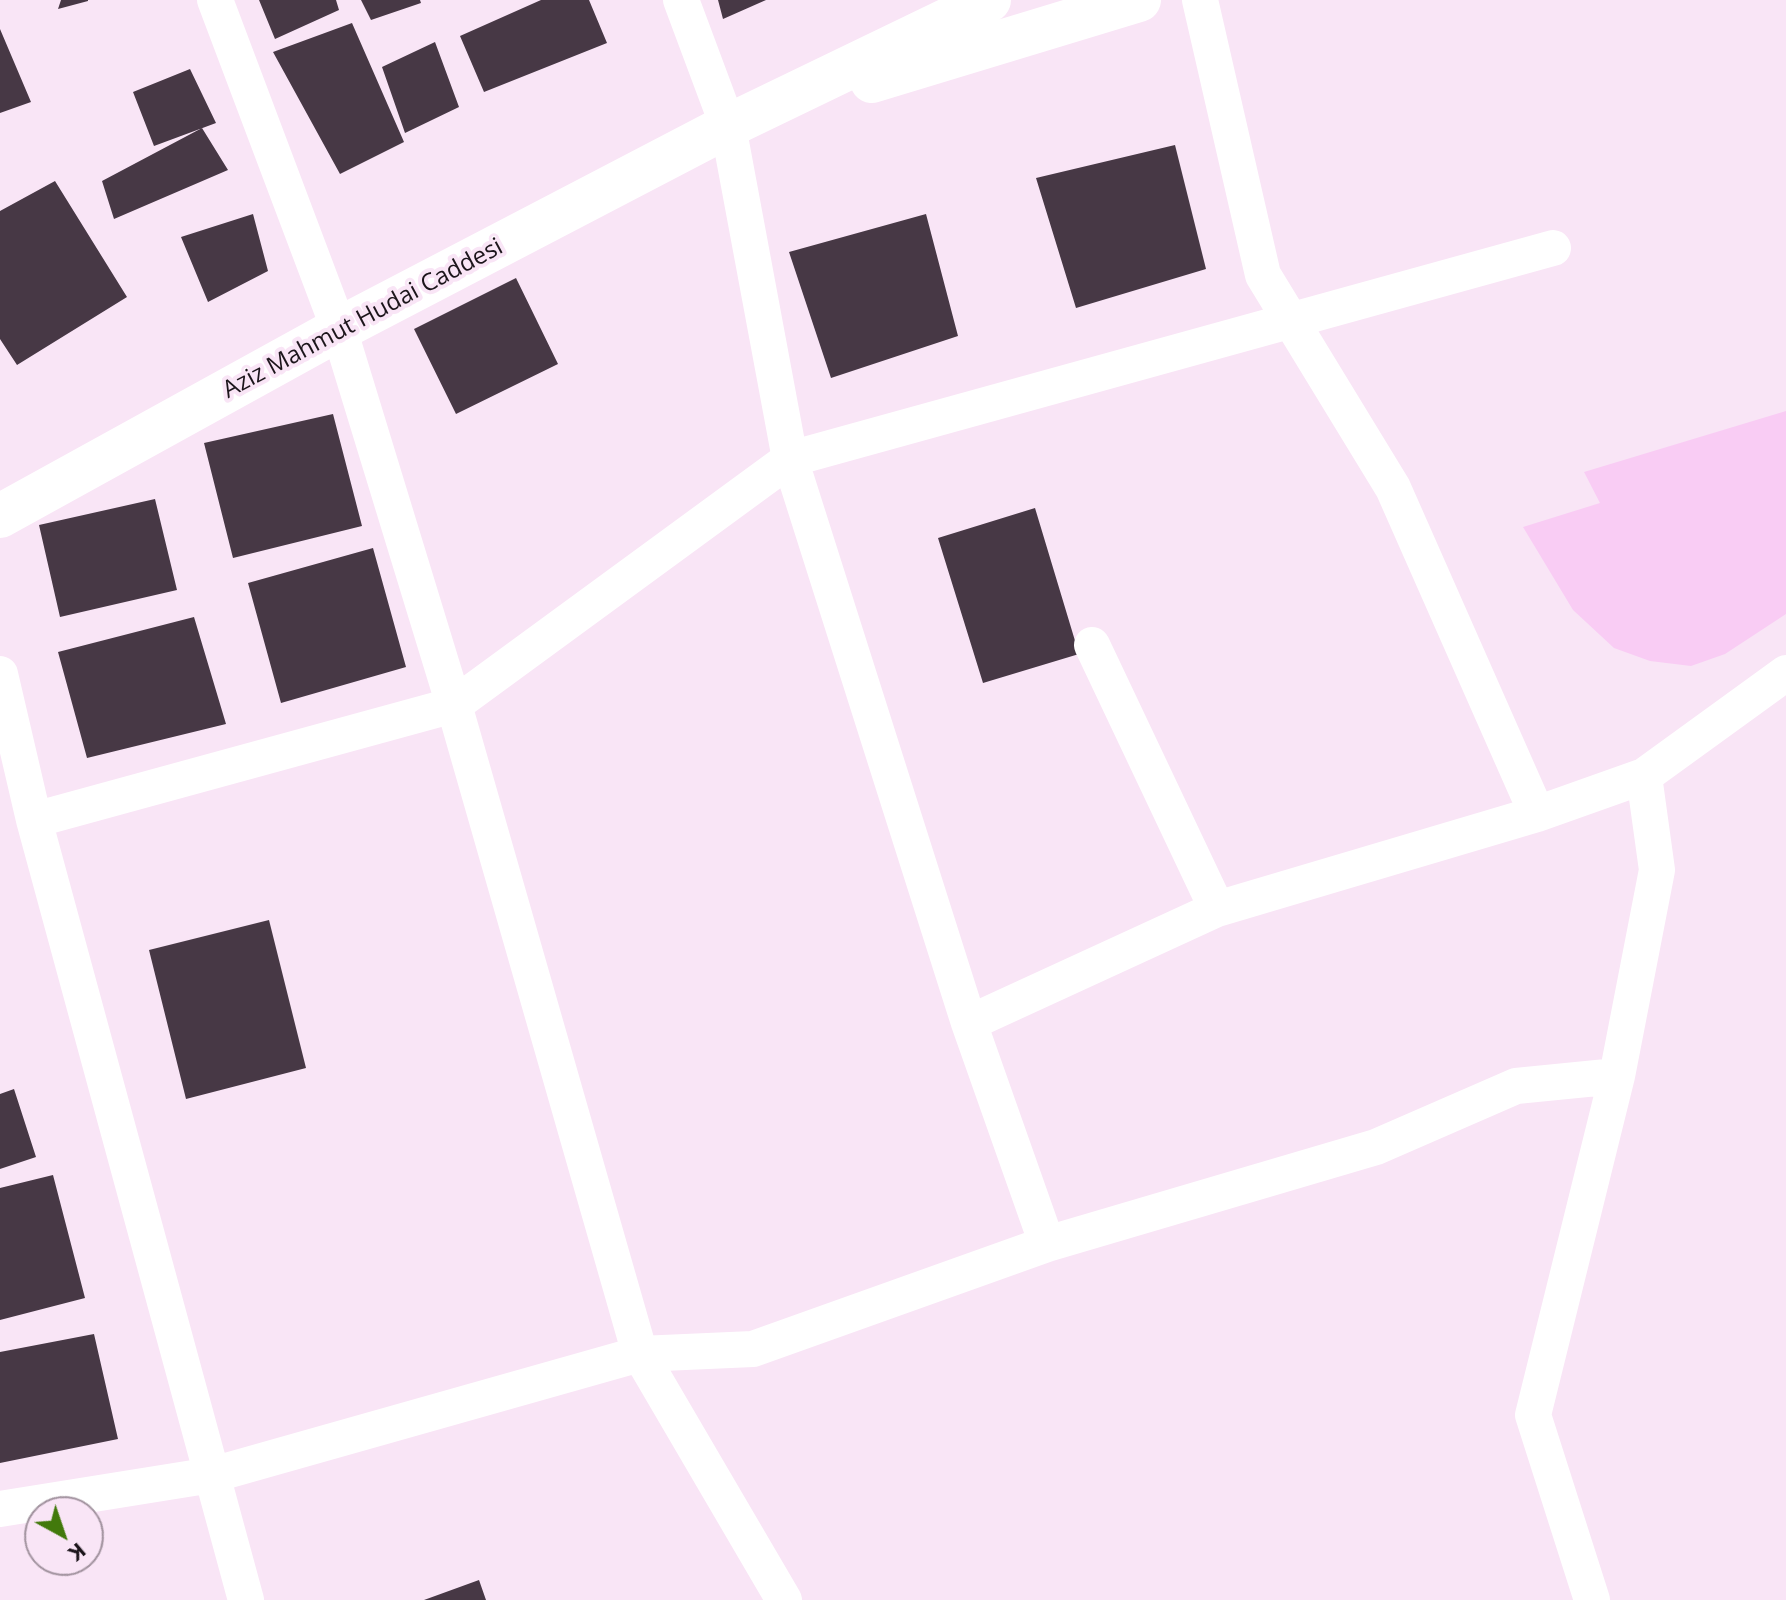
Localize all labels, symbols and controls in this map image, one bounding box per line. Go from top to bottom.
street label: Aziz Mahmut Hudai Caddesi [218,233,508,405]
north arrow [24,1496,104,1576]
text: K [63,1537,93,1569]

